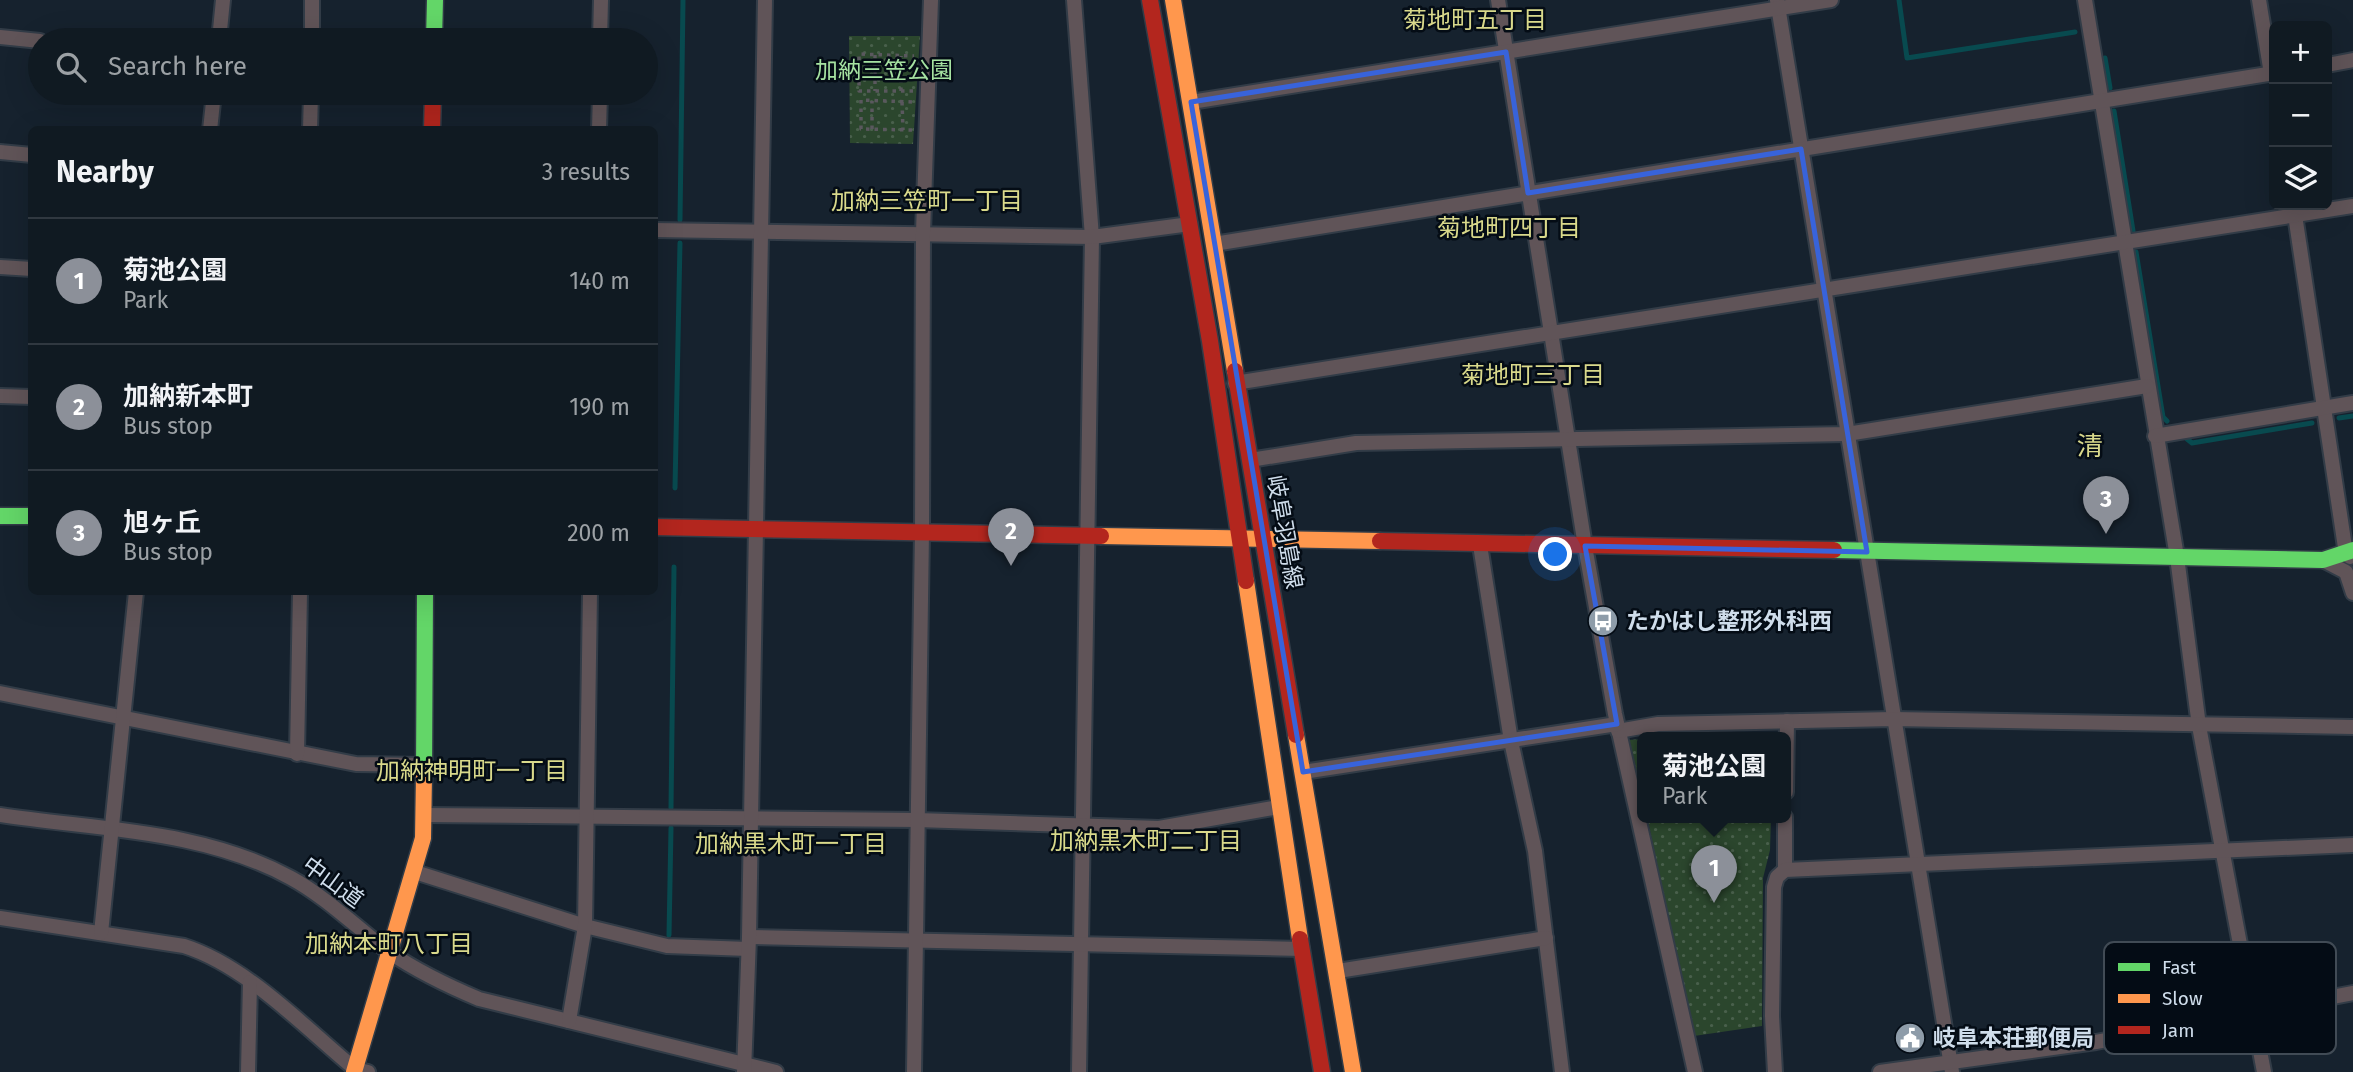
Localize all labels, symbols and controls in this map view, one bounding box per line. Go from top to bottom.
district label: 菊地町五丁目 [1403,6,1547,34]
map controls [2269,21,2332,210]
button: + [2269,21,2332,84]
search box [28,28,658,105]
icon: search [52,48,90,86]
text: Search here [108,51,247,82]
park label: 加納三笠公園 [815,56,953,84]
button: − [2269,84,2332,147]
button: layers [2269,147,2332,210]
text: Nearby [56,154,154,190]
text: 3 results [542,158,630,186]
district label: 加納三笠町一丁目 [831,187,1023,215]
district label: 菊地町四丁目 [1437,214,1581,242]
text: 菊池公園 [123,255,227,286]
text: 1 [74,267,84,295]
text: 140 m [569,267,630,295]
text: Park [123,286,168,314]
district label: 菊地町三丁目 [1461,361,1605,389]
text: 加納新本町 [123,381,253,412]
text: 2 [73,393,85,421]
text: 190 m [569,393,630,421]
text: Bus stop [123,412,213,440]
district label: 清 [2077,431,2103,462]
street label: 岐阜羽島線 [1261,473,1309,591]
pin: 3 [2083,476,2129,534]
text: 旭ヶ丘 [123,507,201,538]
pin: 2 [988,508,1034,566]
text: 3 [73,519,85,547]
text: 200 m [567,519,630,547]
your location [1538,537,1572,571]
text: Bus stop [123,538,213,566]
bus stop icon: たかはし整形外科西 [1586,604,1620,638]
place label: たかはし整形外科西 [1626,607,1832,635]
popup [1637,732,1791,823]
text: 菊池公園 [1662,751,1766,782]
district label: 加納神明町一丁目 [376,757,568,785]
text: Park [1662,782,1707,810]
district label: 加納黒木町二丁目 [1050,827,1242,855]
district label: 加納黒木町一丁目 [695,830,887,858]
pin: 1 [1691,845,1737,903]
street label: 中山道 [297,850,369,914]
district label: 加納本町八丁目 [305,930,473,958]
legend [2104,942,2336,1054]
text: Fast [2162,956,2196,979]
text: Slow [2162,987,2203,1010]
text: Jam [2162,1019,2194,1042]
public building icon: 岐阜本荘郵便局 [1893,1021,1927,1055]
place label: 岐阜本荘郵便局 [1933,1024,2094,1052]

